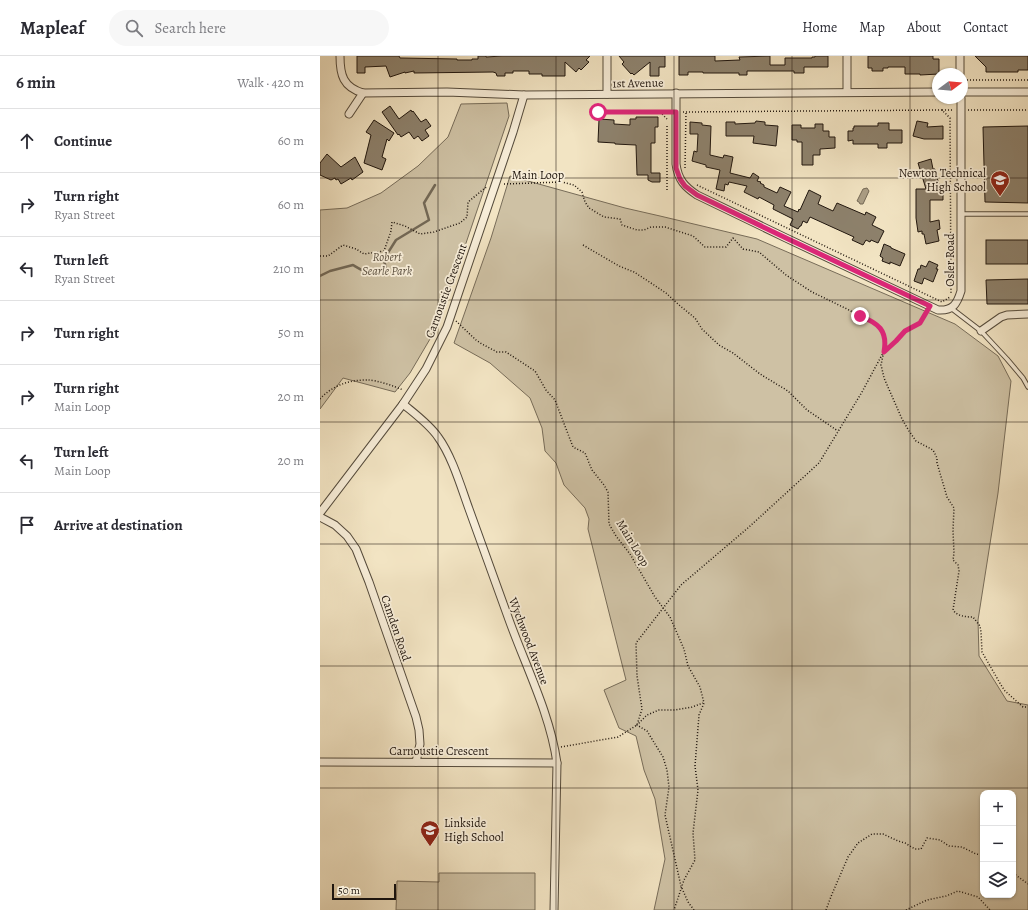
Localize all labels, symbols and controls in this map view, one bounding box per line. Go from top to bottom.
search box [109,10,389,46]
text: Mapleaf [20,15,85,41]
icon: search [123,17,145,39]
text: Search here [155,18,226,38]
text: Home [802,18,837,37]
text: Map [859,18,885,37]
text: About [907,18,941,37]
text: Contact [963,18,1008,37]
north arrow [932,68,968,104]
text: 6 min [16,71,56,94]
text: Walk · 420 m [237,74,304,91]
street label: 1st Avenue [612,75,664,91]
route start [589,103,607,121]
icon: ahead [16,130,38,152]
text: Continue [54,131,112,151]
text: 60 m [278,132,304,149]
place label: Newton Technical High School [899,165,986,195]
street label: Main Loop [512,167,564,183]
school or university icon: Newton Technical High School [989,169,1011,197]
text: Turn right [54,186,119,206]
icon: right [16,194,38,216]
text: 60 m [278,196,304,213]
text: Ryan Street [54,206,115,223]
street label: Osler Road [942,233,958,287]
street label: Carnoustie Crescent [421,242,471,340]
park label: Robert Searle Park [362,249,413,279]
text: Turn left [54,250,109,270]
icon: left [16,258,38,280]
text: 210 m [273,260,304,277]
text: Ryan Street [54,270,115,287]
route end [851,307,869,325]
icon: right [16,322,38,344]
text: Turn right [54,323,119,343]
text: 50 m [278,324,304,341]
text: Turn right [54,378,119,398]
icon: right [16,386,38,408]
text: 20 m [278,388,304,405]
text: Main Loop [54,398,111,415]
text: Turn left [54,442,109,462]
icon: left [16,450,38,472]
text: 20 m [278,452,304,469]
text: Main Loop [54,462,111,479]
icon: arrive [16,514,38,536]
text: Arrive at destination [54,515,183,535]
street label: Main Loop [613,516,653,570]
street label: Camden Road [377,593,415,664]
street label: Wychwood Avenue [505,594,553,687]
street label: Carnoustie Crescent [389,743,489,759]
map controls [980,790,1016,898]
button: + [980,790,1016,826]
place label: Linkside High School [444,815,504,845]
school or university icon: Linkside High School [419,819,441,847]
button: − [980,826,1016,862]
button: layers [980,862,1016,898]
scale bar [332,882,396,901]
text: 50 m [338,883,360,898]

